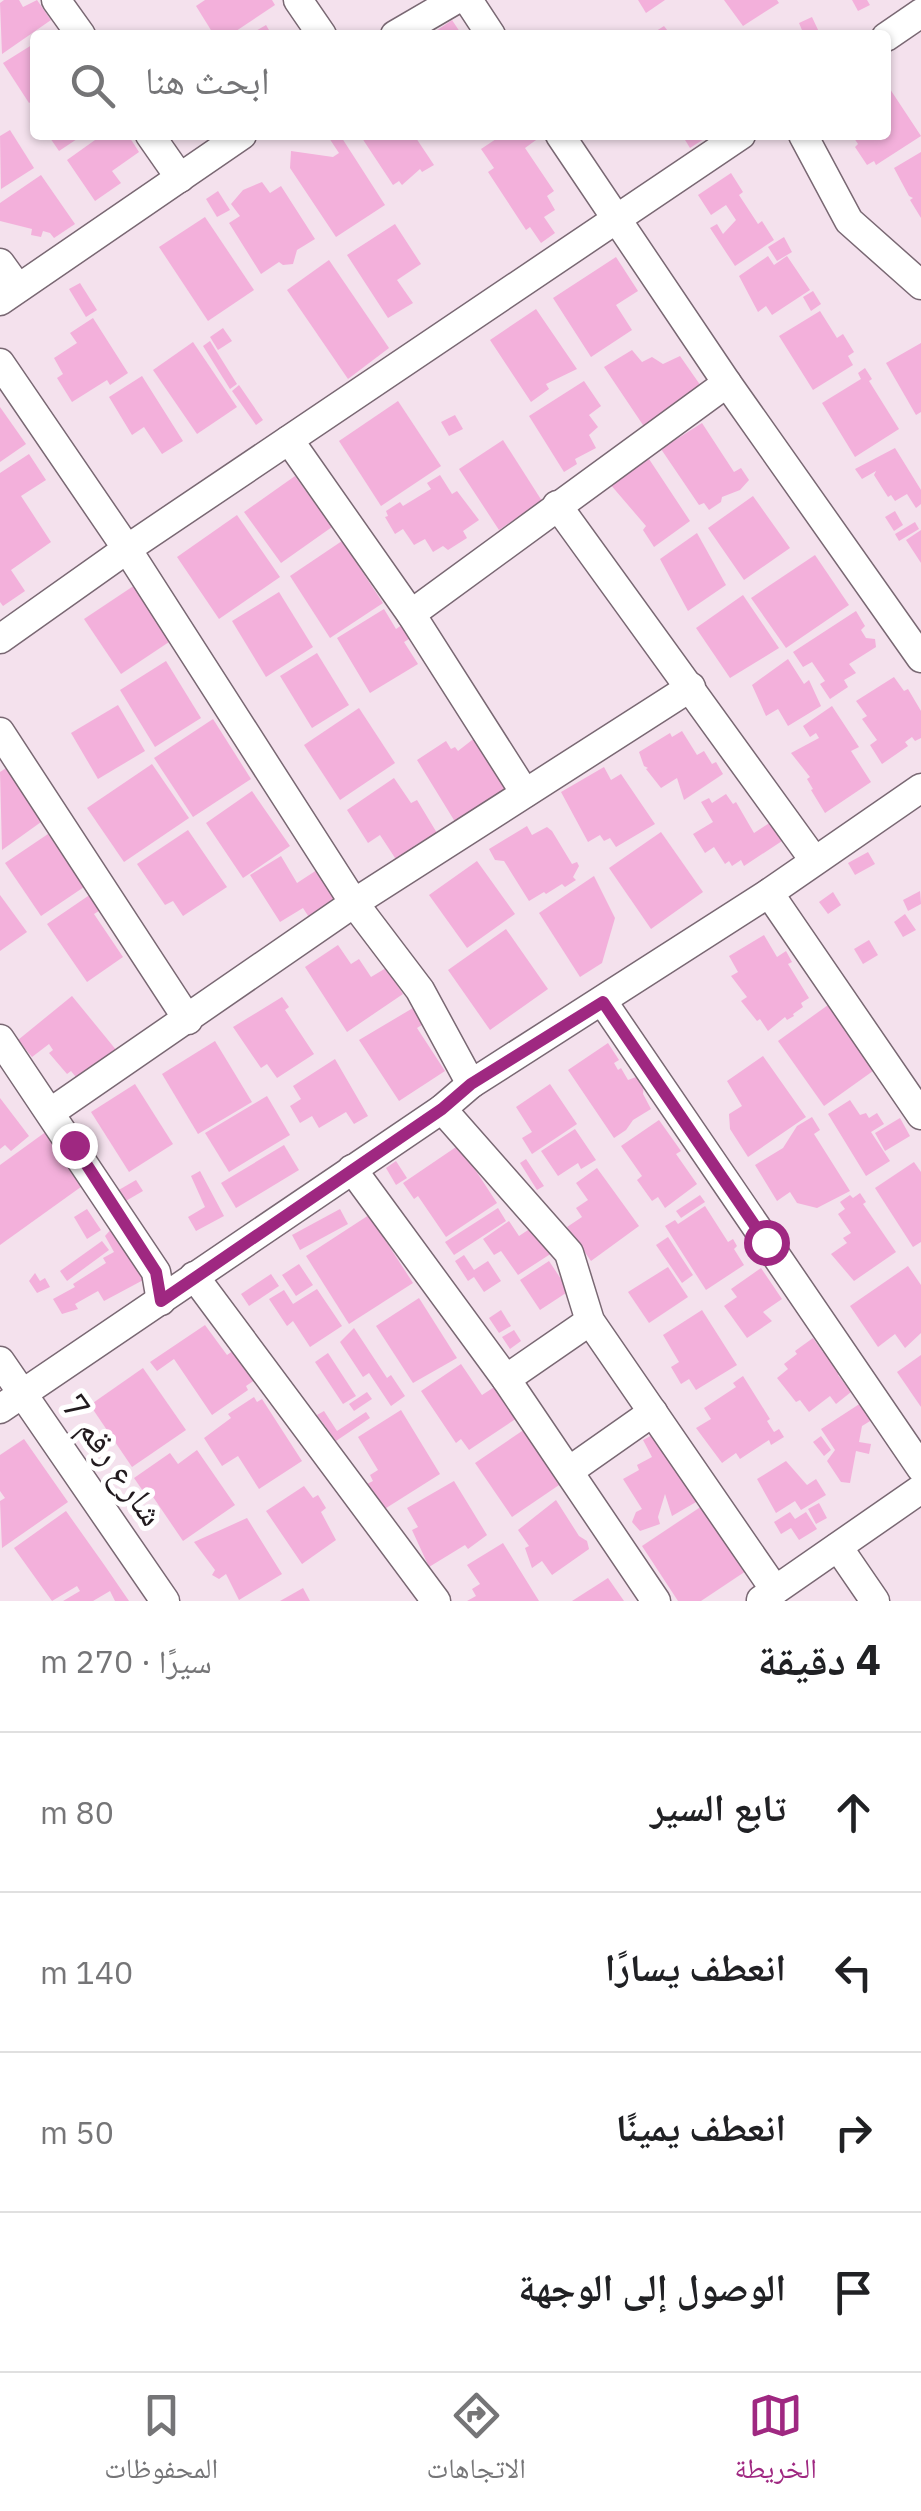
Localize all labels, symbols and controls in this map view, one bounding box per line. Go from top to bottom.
search box [30,30,891,140]
text: ابحث هنا [145,55,270,104]
icon: search [65,58,120,113]
route end [52,1123,98,1169]
route start [744,1220,790,1266]
street label: شارع رقم 7 [51,1384,176,1535]
text: 4 دقيقة [758,1632,881,1687]
text: سيرًا · 270 m [40,1640,212,1682]
text: تابع السير [650,1782,786,1831]
icon: ahead [826,1785,881,1840]
text: 80 m [40,1791,114,1833]
text: انعطف يسارًا [605,1942,786,1991]
icon: left [826,1945,881,2000]
text: 140 m [40,1951,133,1993]
text: انعطف يمينًا [616,2102,786,2151]
icon: right [826,2105,881,2160]
text: 50 m [40,2111,114,2153]
text: الوصول إلى الوجهة [518,2262,786,2311]
icon: arrive [826,2265,881,2320]
tab: المحفوظات [104,2388,218,2496]
tab: الاتجاهات [427,2388,526,2496]
tab: الخريطة [734,2388,817,2496]

